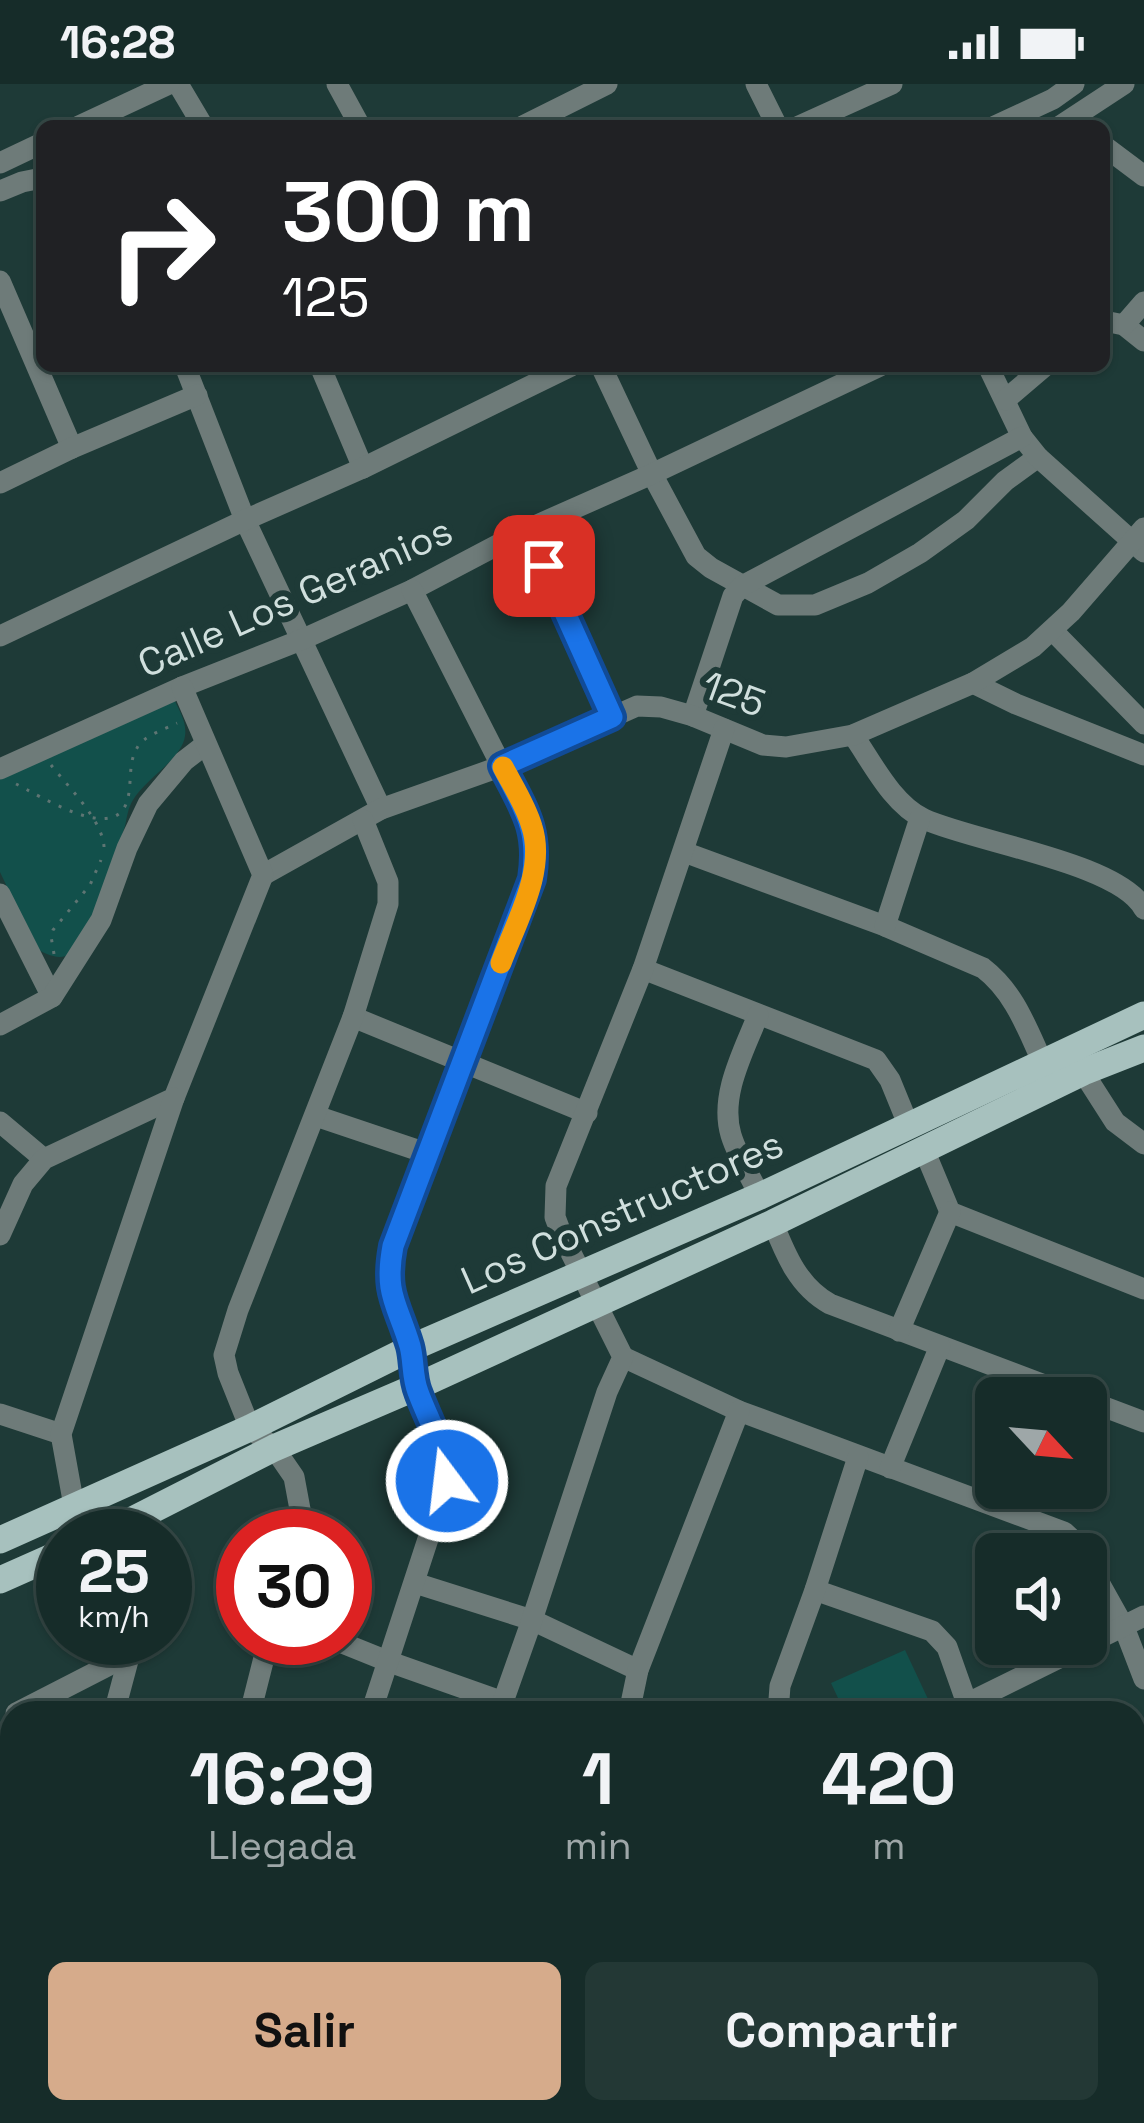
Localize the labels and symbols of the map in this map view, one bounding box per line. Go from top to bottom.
street label: Calle Los Geranios [130,506,460,688]
pin [493,515,595,617]
street label: 125 [696,660,772,728]
street label: Los Constructores [454,1119,790,1305]
north arrow [975,1377,1107,1509]
position arrow [384,1418,510,1544]
speed limit sign: 30 [216,1509,372,1665]

